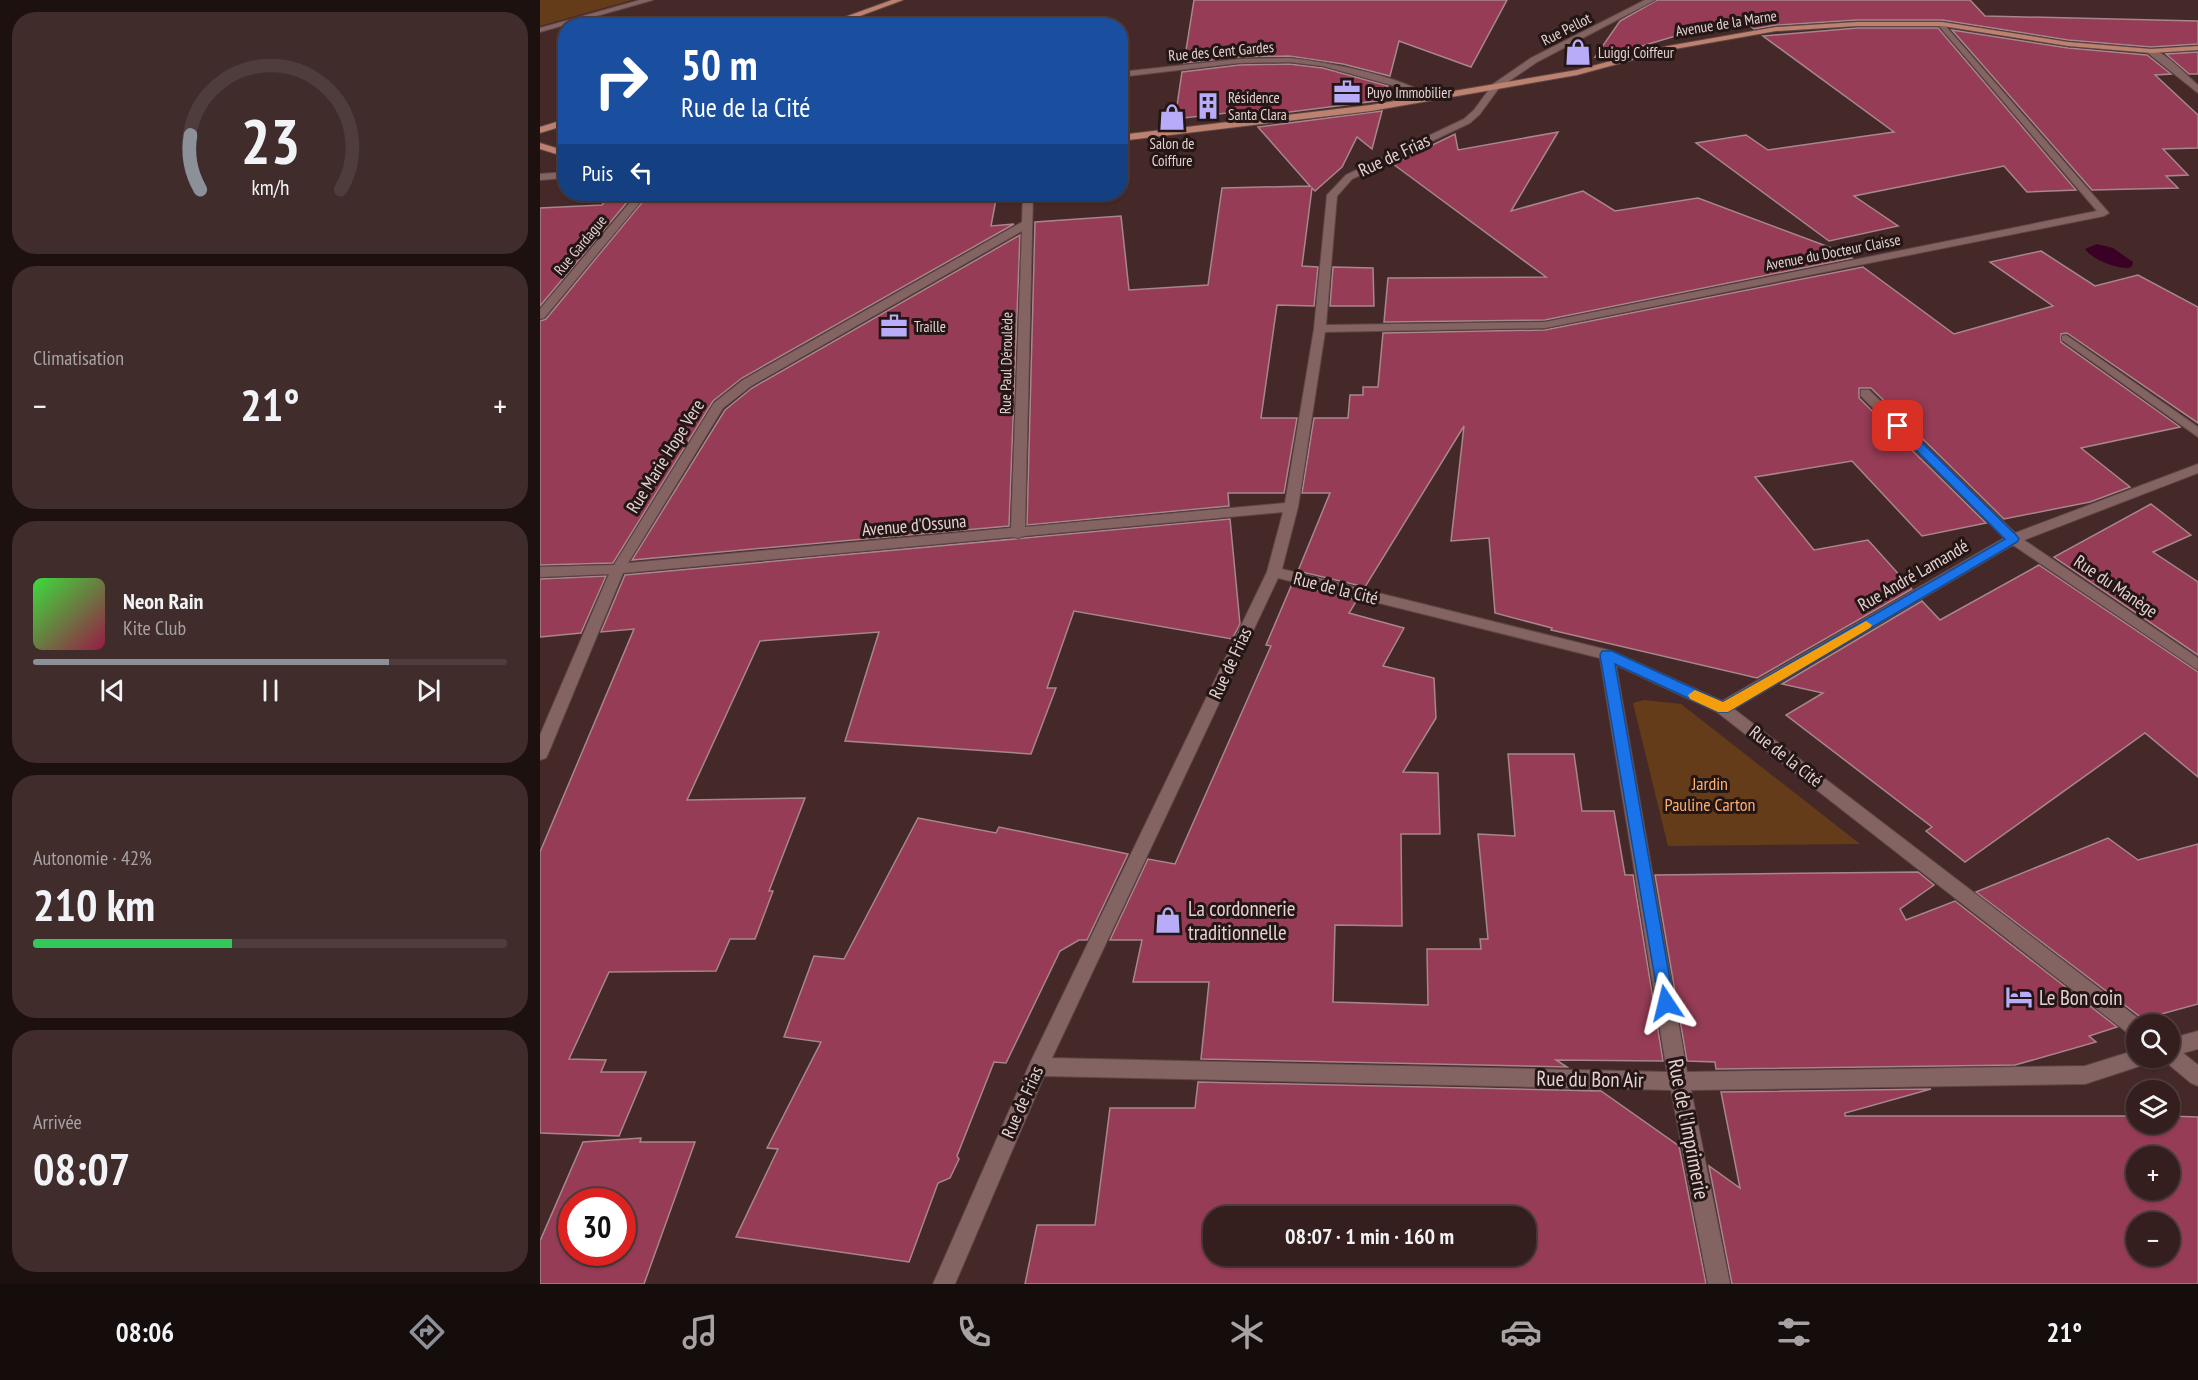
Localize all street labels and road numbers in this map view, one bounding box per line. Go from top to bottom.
street label: Avenue de la Marne [1674,6,1778,40]
street label: Rue Pellot [1538,8,1594,50]
street label: Rue des Cent Gardes [1167,37,1275,65]
street label: Rue de Frias [1355,128,1433,182]
street label: Rue Gardague [549,211,611,279]
street label: Avenue du Docteur Claisse [1764,230,1902,274]
street label: Rue Paul Déroulède [996,312,1016,414]
street label: Rue Marie Hope Vere [621,395,709,517]
street label: Avenue d'Ossuna [861,509,967,541]
street label: Rue André Lamandé [1854,534,1972,616]
street label: Rue du Manège [2070,550,2162,622]
street label: Rue de la Cité [1291,566,1381,610]
street label: Rue de Frias [1203,624,1257,702]
street label: Rue de la Cité [1745,720,1827,792]
street label: Rue de l'Imprimerie [1662,1056,1716,1202]
street label: Rue de Frias [996,1062,1048,1142]
street label: Rue du Bon Air [1536,1065,1644,1093]

